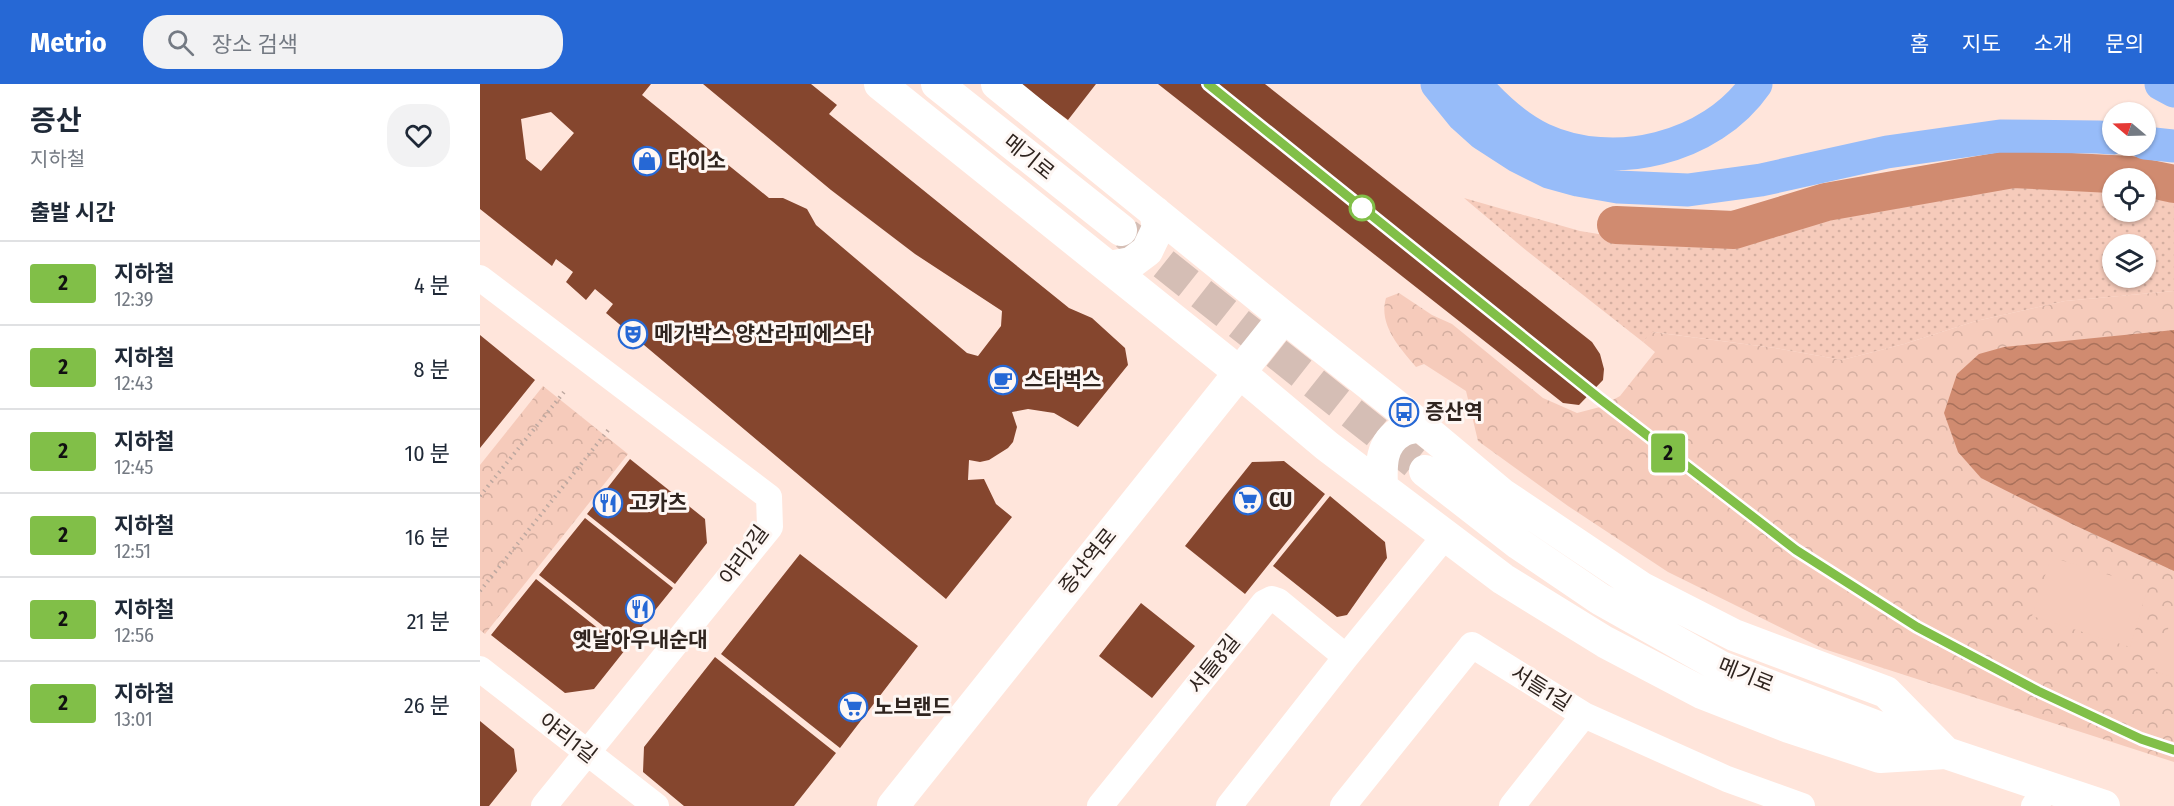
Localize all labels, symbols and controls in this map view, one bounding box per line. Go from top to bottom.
search box [143,15,563,69]
text: Metrio [30,26,107,59]
icon: search [164,26,197,59]
text: 장소 검색 [212,31,298,58]
text: 홈 [1910,31,1929,57]
text: 지도 [1962,31,2001,57]
text: 소개 [2034,31,2072,57]
text: 문의 [2105,31,2144,57]
north arrow [2102,102,2156,156]
map controls [2102,102,2156,288]
text: 증산 [30,104,82,137]
button: heart [387,104,450,167]
street label: 메기로 [998,129,1060,185]
shop icon: 다이소 [631,145,663,177]
text: 지하철 [30,147,85,171]
place label: 다이소 [668,148,726,174]
button: locate [2102,168,2156,222]
unlabelled marker [1349,195,1375,221]
text: 출발 시간 [30,199,116,226]
button: layers [2102,234,2156,288]
text: 지하철 [114,260,175,287]
text: 2 [58,270,68,296]
text: 4 분 [414,272,450,299]
text: 12:39 [114,287,154,311]
theatre icon: 메가박스 양산라피에스타 [617,318,649,350]
place label: 메가박스 양산라피에스타 [654,321,872,347]
text: 지하철 [114,344,175,371]
text: 2 [58,354,68,380]
text: 8 분 [414,356,450,383]
cafe icon: 스타벅스 [987,364,1019,396]
place label: 스타벅스 [1024,367,1101,393]
text: 12:43 [114,371,153,395]
bus stop icon: 증산역 [1388,396,1420,428]
place label: 증산역 [1425,399,1483,425]
text: 지하철 [114,428,175,455]
line badge: 2 [1648,434,1688,472]
text: 2 [58,438,68,464]
text: 10 분 [405,440,450,467]
text: 2 [1663,440,1673,466]
text: 12:45 [114,455,153,479]
supermarket icon: CU [1232,484,1264,516]
restaurant icon: 고카츠 [592,487,624,519]
place label: CU [1269,487,1292,513]
place label: 고카츠 [629,490,687,516]
text: 지하철 [114,512,175,539]
street label: 야리2길 [714,520,774,590]
text: 2 [58,522,68,548]
street label: 증산역로 [1054,523,1122,599]
text: 16 분 [405,524,450,551]
text: 12:51 [114,539,151,563]
restaurant icon: 옛날아우내순대 [624,593,656,625]
text: 지하철 [114,596,175,623]
text: 2 [58,606,68,632]
text: 21 분 [407,608,450,635]
text: 12:56 [114,623,154,647]
place label: 옛날아우내순대 [572,627,708,653]
street label: 서들8길 [1182,629,1246,699]
street label: 메기로 [1714,652,1778,698]
street label: 서들1길 [1506,659,1576,717]
text: 지하철 [114,680,175,707]
text: 2 [58,690,68,716]
supermarket icon: 노브랜드 [837,691,869,723]
text: 26 분 [404,692,450,719]
place label: 노브랜드 [874,694,951,720]
text: 13:01 [114,707,153,731]
street label: 야리1길 [534,707,602,769]

